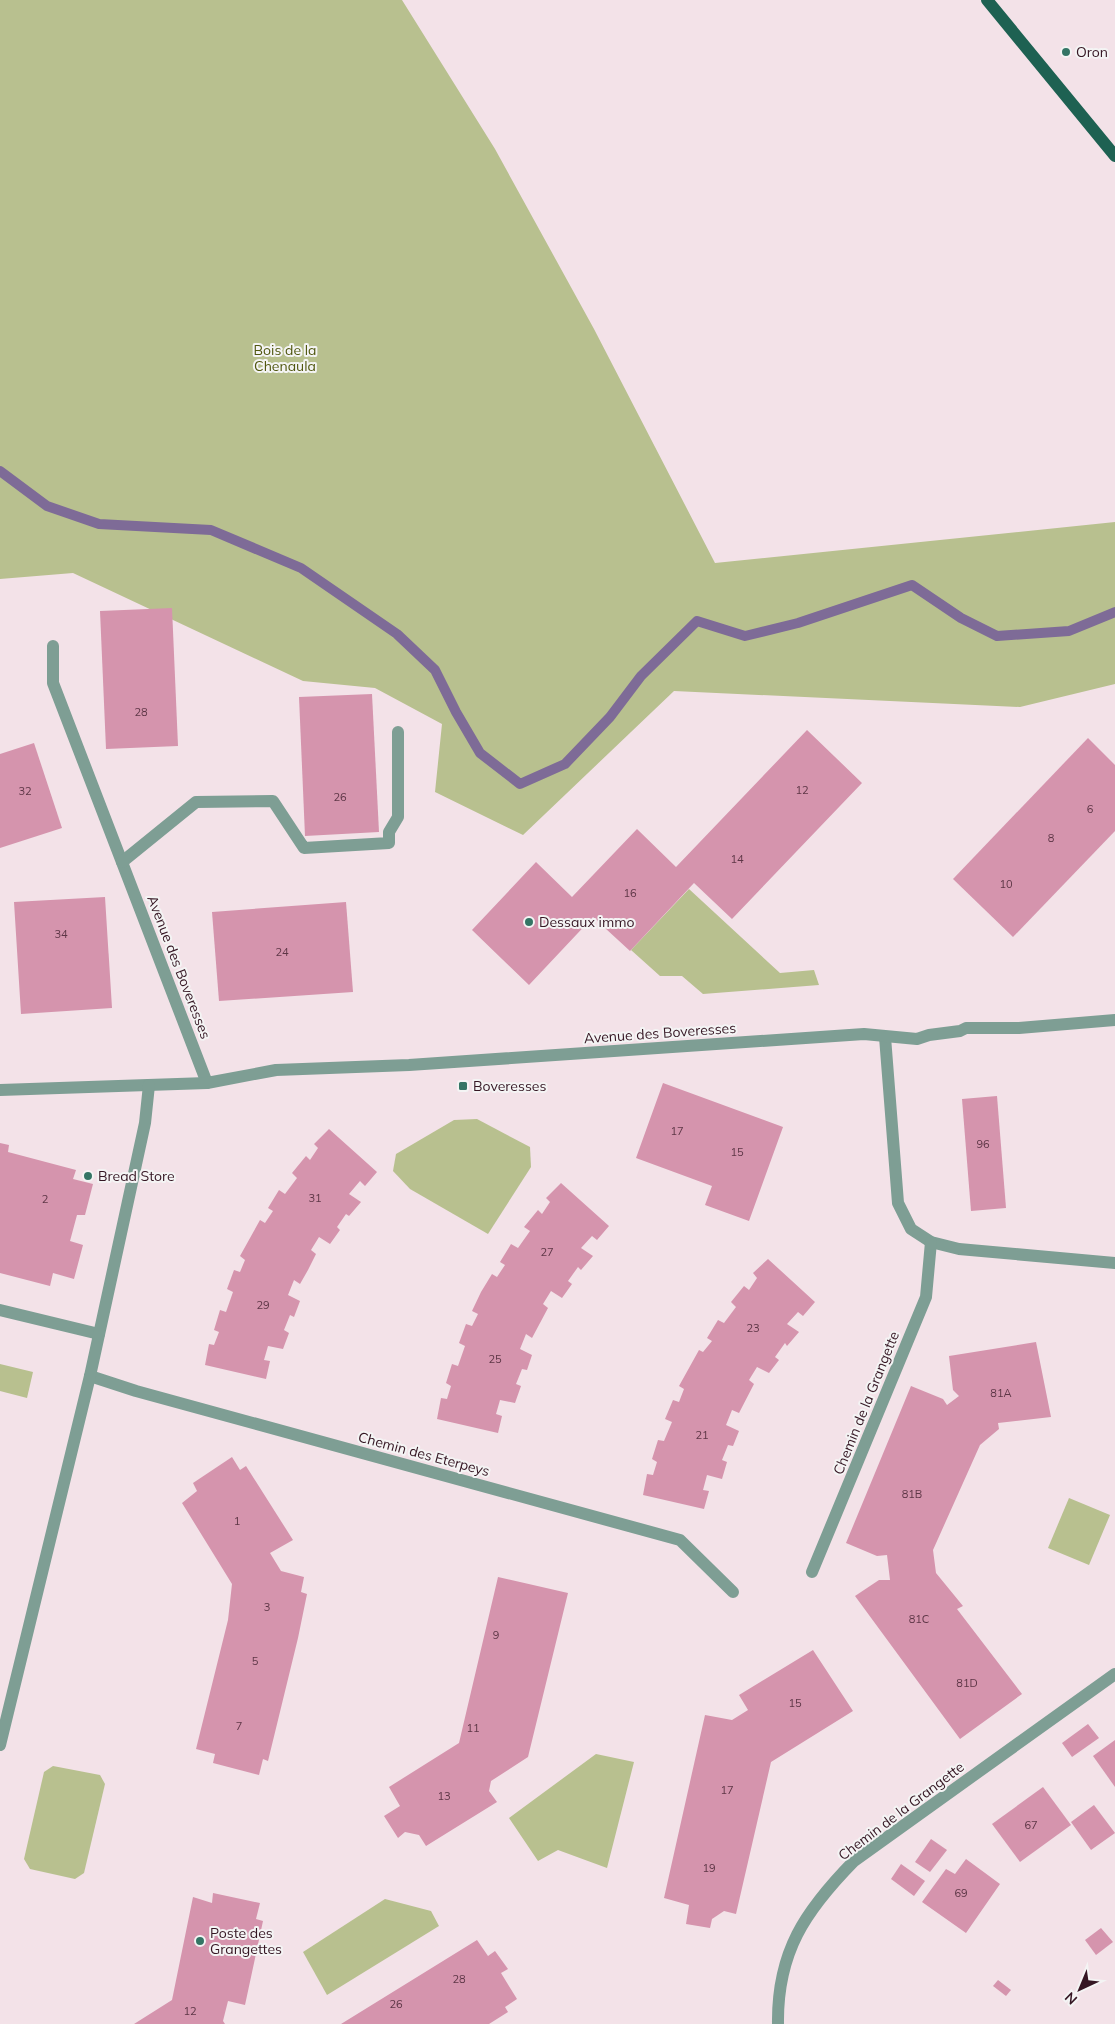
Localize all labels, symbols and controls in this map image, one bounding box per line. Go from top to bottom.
place label: Oron [1076,43,1108,61]
marker: Oron [1060,46,1072,58]
park label: Bois de la Chenaula [254,341,316,375]
house number: 28 [134,705,148,719]
house number: 12 [795,783,809,797]
house number: 32 [18,784,32,798]
house number: 26 [333,790,347,804]
house number: 6 [1087,802,1094,816]
house number: 8 [1048,831,1055,845]
house number: 14 [730,852,744,866]
house number: 10 [999,877,1013,891]
house number: 16 [623,886,637,900]
street label: Avenue des Boveresses [143,893,215,1041]
place label: Dessaux immo [539,913,635,931]
marker: Dessaux immo [523,916,535,928]
house number: 34 [54,927,68,941]
house number: 24 [275,945,289,959]
street label: Avenue des Boveresses [583,1019,737,1047]
place label: Boveresses [473,1077,546,1095]
marker: Boveresses [457,1080,469,1092]
house number: 17 [670,1124,684,1138]
house number: 96 [976,1137,990,1151]
house number: 15 [730,1145,744,1159]
place label: Bread Store [98,1167,175,1185]
marker: Bread Store [82,1170,94,1182]
house number: 31 [308,1191,322,1205]
house number: 2 [42,1192,49,1206]
house number: 27 [540,1245,554,1259]
house number: 29 [256,1298,270,1312]
house number: 23 [746,1321,760,1335]
street label: Chemin de la Grangette [829,1329,903,1477]
house number: 25 [488,1352,502,1366]
house number: 81A [990,1386,1012,1400]
street label: Chemin des Eterpeys [356,1428,492,1480]
house number: 21 [695,1428,709,1442]
house number: 81B [902,1487,922,1501]
house number: 1 [234,1514,240,1528]
house number: 3 [264,1600,270,1614]
house number: 81C [909,1612,929,1626]
house number: 9 [493,1628,499,1642]
house number: 5 [252,1654,259,1668]
house number: 81D [956,1676,978,1690]
house number: 15 [788,1696,802,1710]
house number: 7 [236,1719,242,1733]
house number: 11 [466,1721,480,1735]
street label: Chemin de la Grangette [834,1758,968,1864]
house number: 17 [720,1783,734,1797]
house number: 13 [437,1789,451,1803]
house number: 67 [1024,1818,1038,1832]
house number: 19 [702,1861,716,1875]
house number: 69 [954,1886,968,1900]
place label: Poste des Grangettes [210,1924,282,1958]
marker: Poste des Grangettes [194,1935,206,1947]
north arrow [1055,1964,1105,2014]
house number: 28 [452,1972,466,1986]
text: N [1061,1988,1081,2008]
house number: 26 [389,1997,403,2011]
house number: 12 [183,2004,197,2018]

